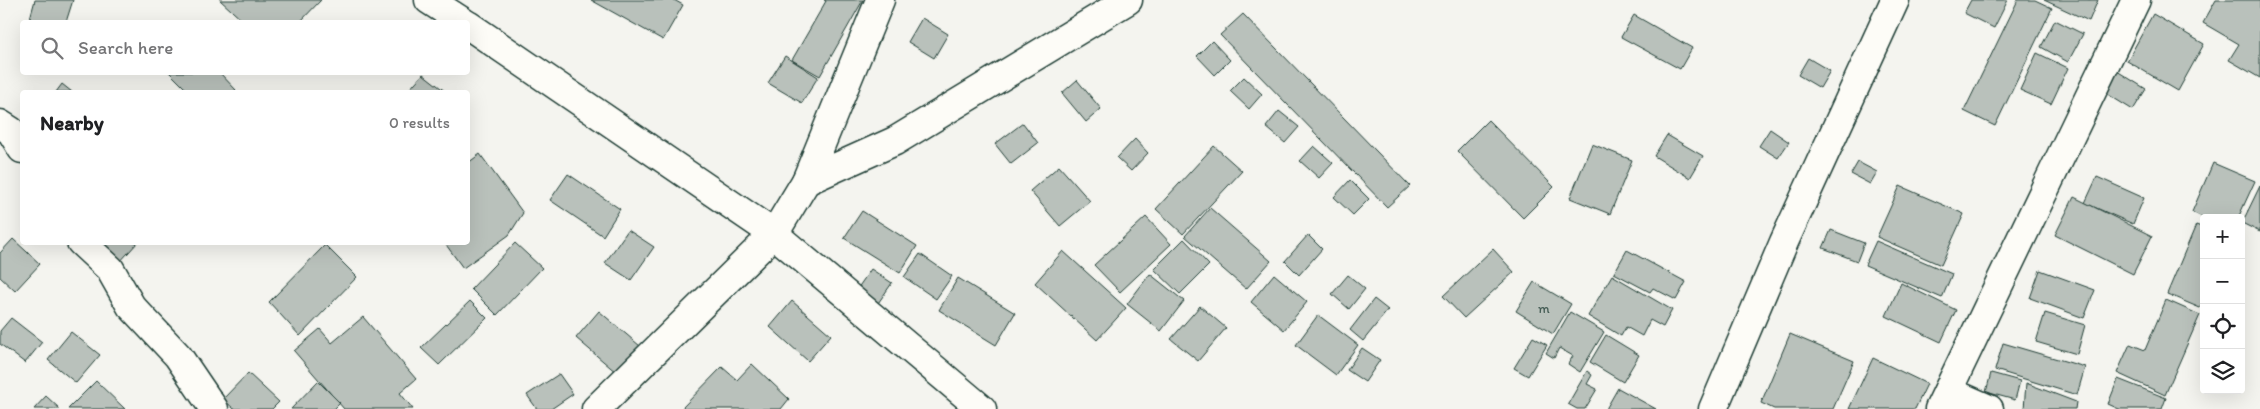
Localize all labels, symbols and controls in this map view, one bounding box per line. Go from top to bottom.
search box [20,20,470,75]
icon: search [38,34,66,62]
text: Search here [78,36,173,59]
text: Nearby [40,110,104,135]
text: 0 results [389,113,450,132]
map controls [2200,214,2245,394]
button: + [2200,214,2245,259]
button: − [2200,259,2245,304]
house number: m [1538,300,1550,317]
button: locate [2200,304,2245,349]
button: layers [2200,349,2245,394]

